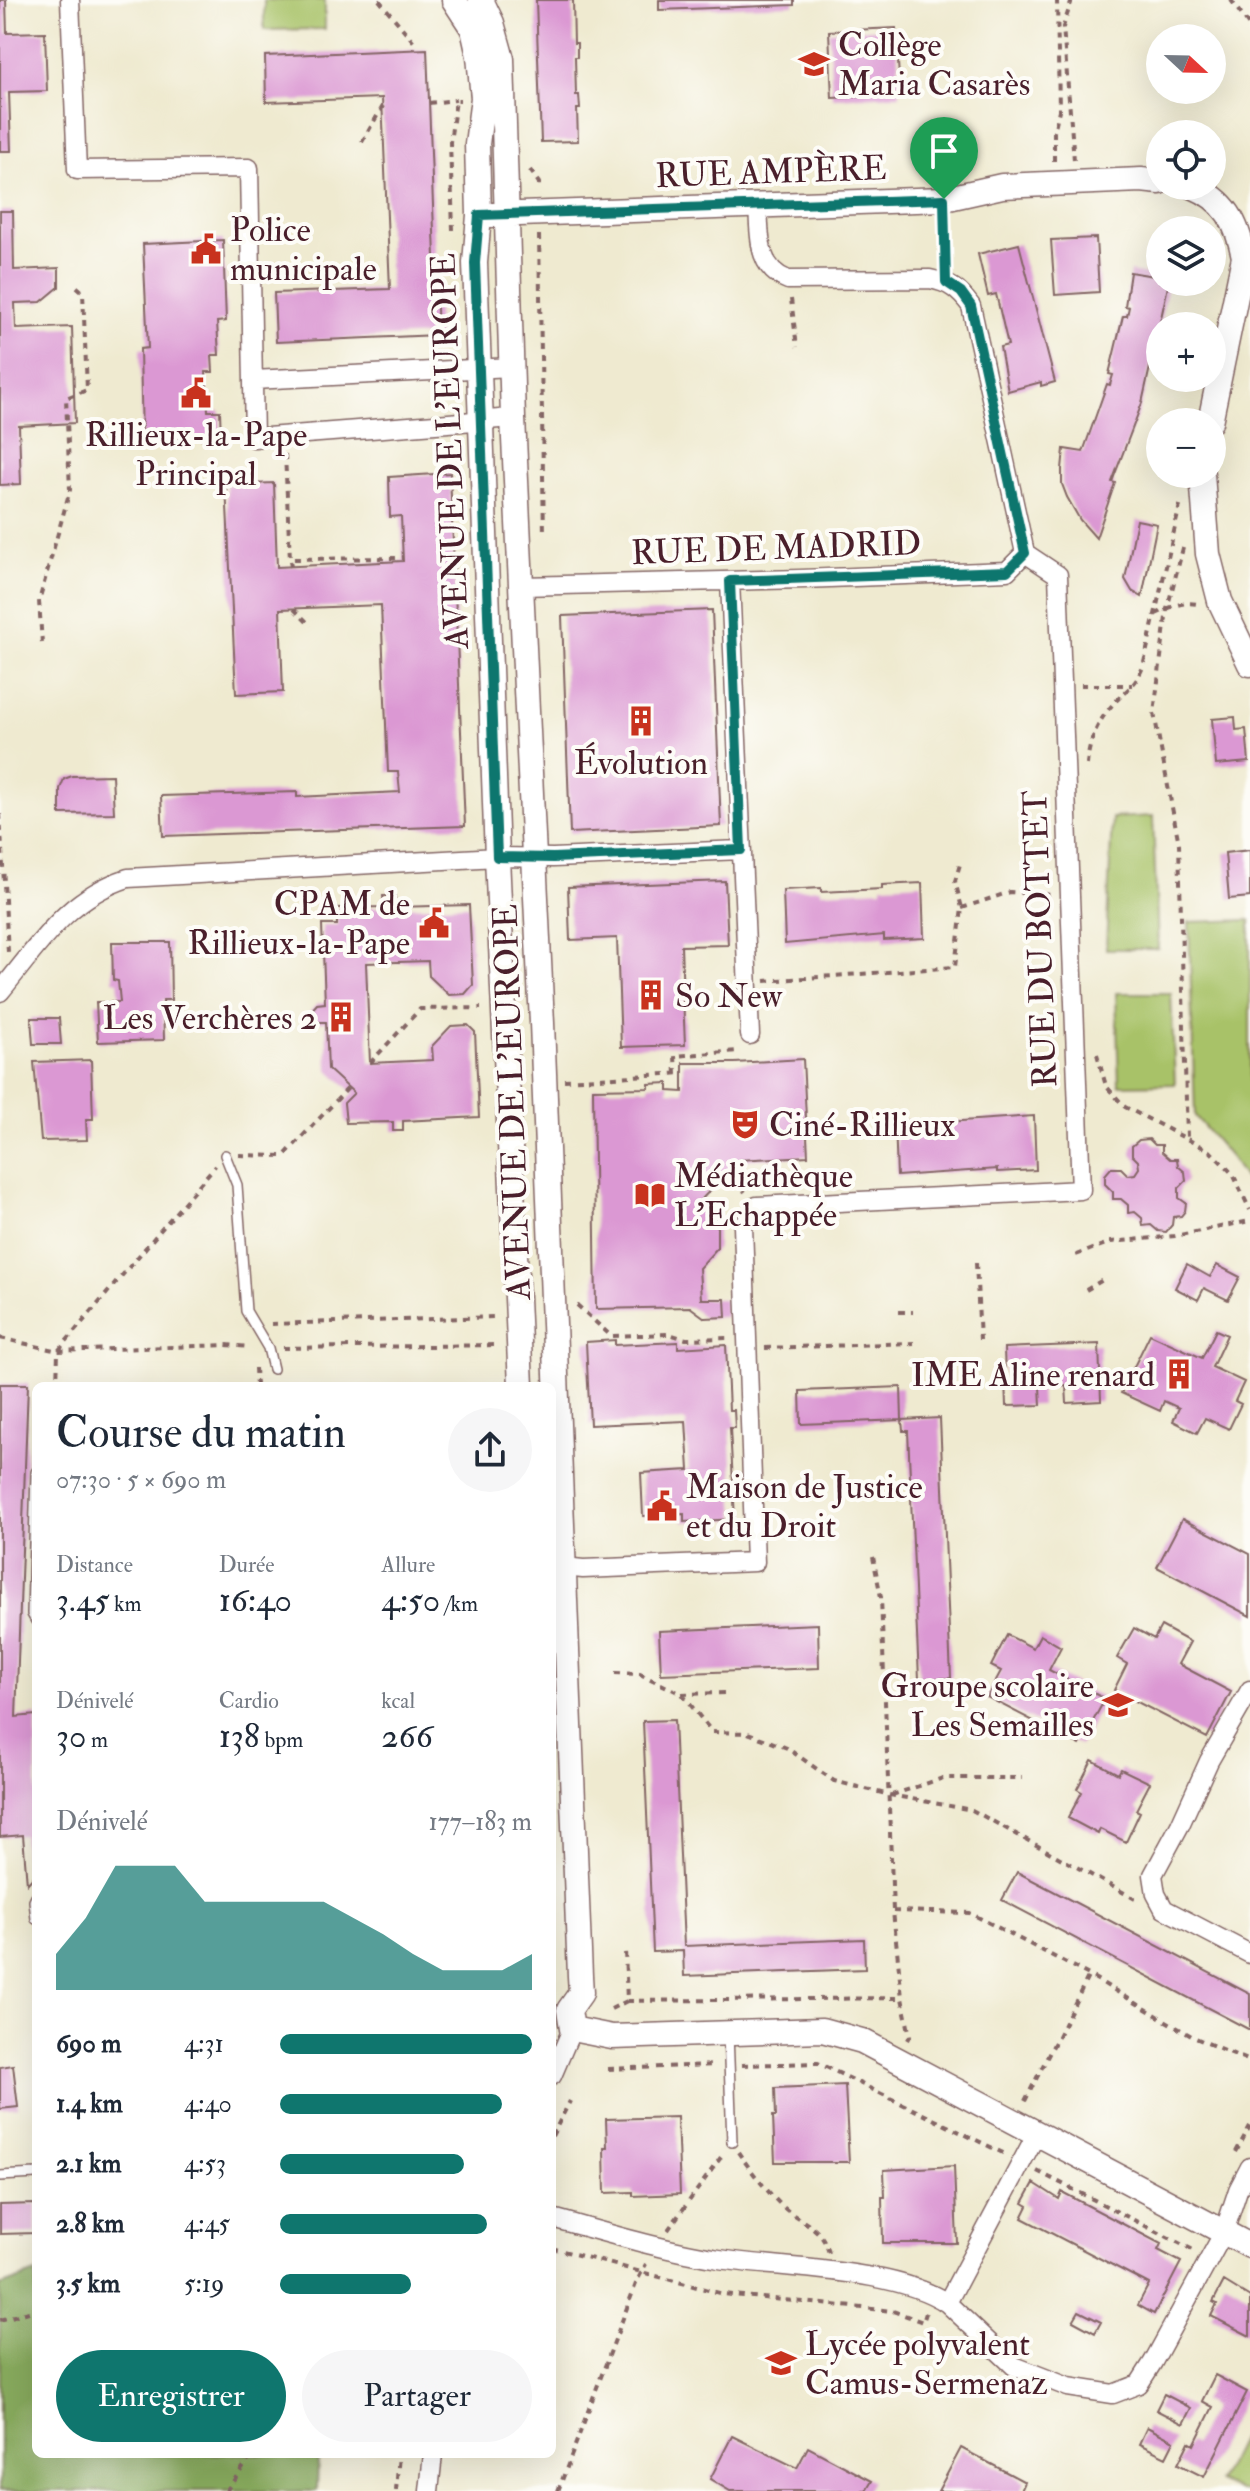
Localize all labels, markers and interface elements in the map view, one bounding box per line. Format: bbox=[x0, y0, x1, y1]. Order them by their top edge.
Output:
place label: Collège Maria Casarès bbox=[838, 24, 1030, 106]
north arrow bbox=[1146, 24, 1226, 104]
map controls bbox=[1146, 24, 1226, 488]
school or university icon: Collège Maria Casarès bbox=[797, 47, 831, 81]
pin bbox=[910, 117, 978, 199]
button: locate bbox=[1146, 120, 1226, 200]
icon: arrive bbox=[922, 129, 966, 173]
street label: RUE AMPÈRE bbox=[655, 146, 887, 198]
place label: Police municipale bbox=[230, 209, 377, 291]
button: layers bbox=[1146, 216, 1226, 296]
public building icon: Police municipale bbox=[189, 232, 223, 266]
street label: AVENUE DE L'EUROPE bbox=[422, 252, 479, 651]
button: + bbox=[1146, 312, 1226, 392]
public building icon: Rillieux-la-Pape Principal bbox=[179, 376, 213, 410]
button: − bbox=[1146, 408, 1226, 488]
place label: Rillieux-la-Pape Principal bbox=[85, 414, 307, 496]
street label: RUE DE MADRID bbox=[630, 522, 922, 575]
building icon: Évolution bbox=[624, 704, 658, 738]
place label: Évolution bbox=[574, 741, 708, 785]
street label: RUE DU BOTTET bbox=[1014, 790, 1067, 1088]
place label: CPAM de Rillieux-la-Pape bbox=[187, 883, 410, 965]
street label: AVENUE DE L'EUROPE bbox=[484, 903, 541, 1302]
public building icon: CPAM de Rillieux-la-Pape bbox=[417, 906, 451, 940]
place label: So New bbox=[675, 975, 783, 1018]
building icon: So New bbox=[634, 978, 668, 1012]
place label: Les Verchères 2 bbox=[103, 997, 317, 1040]
building icon: Les Verchères 2 bbox=[324, 1000, 358, 1034]
place label: Ciné-Rillieux bbox=[769, 1104, 955, 1147]
theatre icon: Ciné-Rillieux bbox=[728, 1107, 762, 1141]
place label: Médiathèque L'Echappée bbox=[674, 1155, 853, 1237]
library icon: Médiathèque L'Echappée bbox=[633, 1178, 667, 1212]
place label: IME Aline renard bbox=[911, 1354, 1155, 1397]
building icon: IME Aline renard bbox=[1162, 1357, 1196, 1391]
text: Course du matin bbox=[56, 1406, 346, 1461]
button: share bbox=[448, 1408, 532, 1492]
text: 07:30 · 5 × 690 m bbox=[56, 1464, 226, 1496]
place label: Maison de Justice et du Droit bbox=[686, 1466, 923, 1548]
public building icon: Maison de Justice et du Droit bbox=[645, 1489, 679, 1523]
text: Distance bbox=[56, 1551, 133, 1579]
text: Durée bbox=[219, 1551, 274, 1579]
text: Allure bbox=[381, 1551, 435, 1579]
text: 3.45 bbox=[56, 1579, 109, 1622]
text: 16:40 bbox=[219, 1579, 292, 1622]
text: 4:50 bbox=[381, 1579, 440, 1622]
text: km bbox=[109, 1590, 142, 1618]
text: /km bbox=[440, 1590, 478, 1618]
place label: Groupe scolaire Les Semailles bbox=[880, 1665, 1094, 1747]
text: Dénivelé bbox=[56, 1687, 133, 1715]
text: Cardio bbox=[219, 1687, 279, 1715]
text: kcal bbox=[381, 1687, 415, 1715]
school or university icon: Groupe scolaire Les Semailles bbox=[1101, 1688, 1135, 1722]
text: 30 bbox=[56, 1715, 86, 1758]
text: 138 bbox=[219, 1715, 260, 1758]
text: 266 bbox=[381, 1715, 433, 1758]
text: m bbox=[86, 1726, 108, 1754]
text: bpm bbox=[260, 1726, 303, 1754]
text: Dénivelé bbox=[56, 1806, 148, 1838]
text: 177–183 m bbox=[429, 1806, 532, 1838]
text: 690 m bbox=[56, 2028, 121, 2060]
text: 4:31 bbox=[184, 2028, 224, 2060]
text: 1.4 km bbox=[56, 2088, 123, 2120]
text: 4:40 bbox=[184, 2088, 232, 2120]
text: 2.1 km bbox=[56, 2148, 122, 2180]
text: 4:53 bbox=[184, 2148, 226, 2180]
text: 2.8 km bbox=[56, 2208, 124, 2240]
text: 4:45 bbox=[184, 2208, 230, 2240]
text: 3.5 km bbox=[56, 2268, 120, 2300]
text: 5:19 bbox=[184, 2268, 224, 2300]
place label: Lycée polyvalent Camus-Sermenaz bbox=[805, 2323, 1048, 2405]
school or university icon: Lycée polyvalent Camus-Sermenaz bbox=[764, 2346, 798, 2380]
button: Enregistrer bbox=[56, 2350, 286, 2442]
button: Partager bbox=[302, 2350, 532, 2442]

